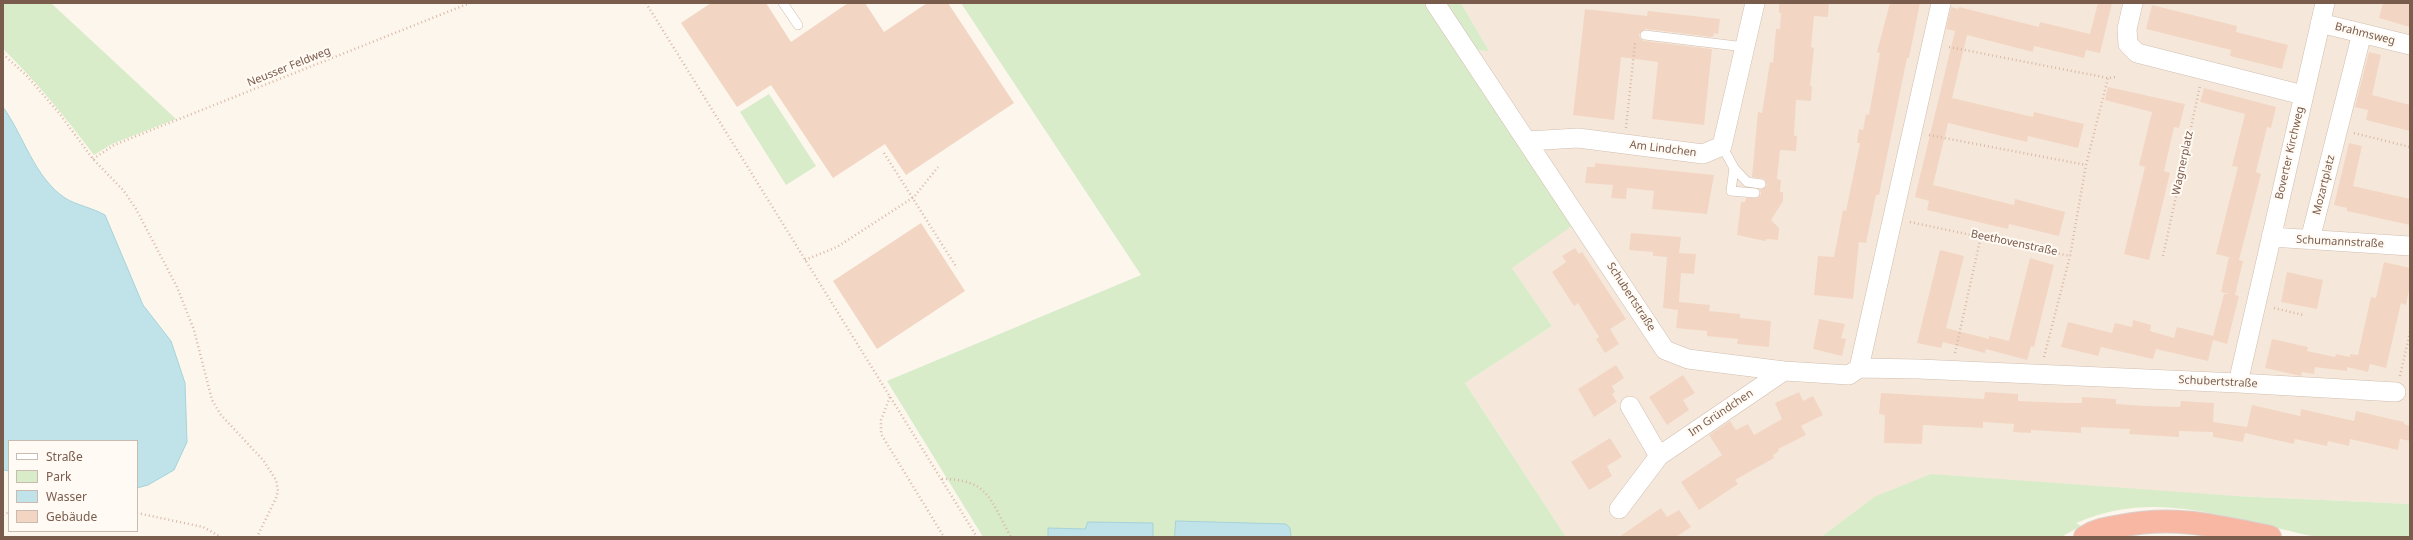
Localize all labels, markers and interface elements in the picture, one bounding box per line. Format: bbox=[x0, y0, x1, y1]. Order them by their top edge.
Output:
street label: Brahmsweg bbox=[2334, 20, 2396, 48]
street label: Neusser Feldweg bbox=[245, 44, 333, 90]
street label: Boverter Kirchweg bbox=[2273, 105, 2307, 201]
street label: Wagnerplatz bbox=[2170, 130, 2196, 196]
street label: Am Lindchen bbox=[1629, 138, 1697, 160]
street label: Mozartplatz bbox=[2310, 154, 2338, 216]
street label: Beethovenstraße bbox=[1969, 227, 2059, 259]
street label: Schumannstraße bbox=[2296, 233, 2384, 251]
street label: Schubertstraße bbox=[1604, 260, 1658, 334]
street label: Schubertstraße bbox=[2178, 373, 2258, 391]
street label: Im Gründchen bbox=[1686, 387, 1756, 439]
legend bbox=[8, 440, 138, 532]
text: Straße bbox=[46, 448, 83, 465]
text: Park bbox=[46, 468, 71, 485]
text: Wasser bbox=[46, 488, 87, 505]
text: Gebäude bbox=[46, 508, 97, 525]

